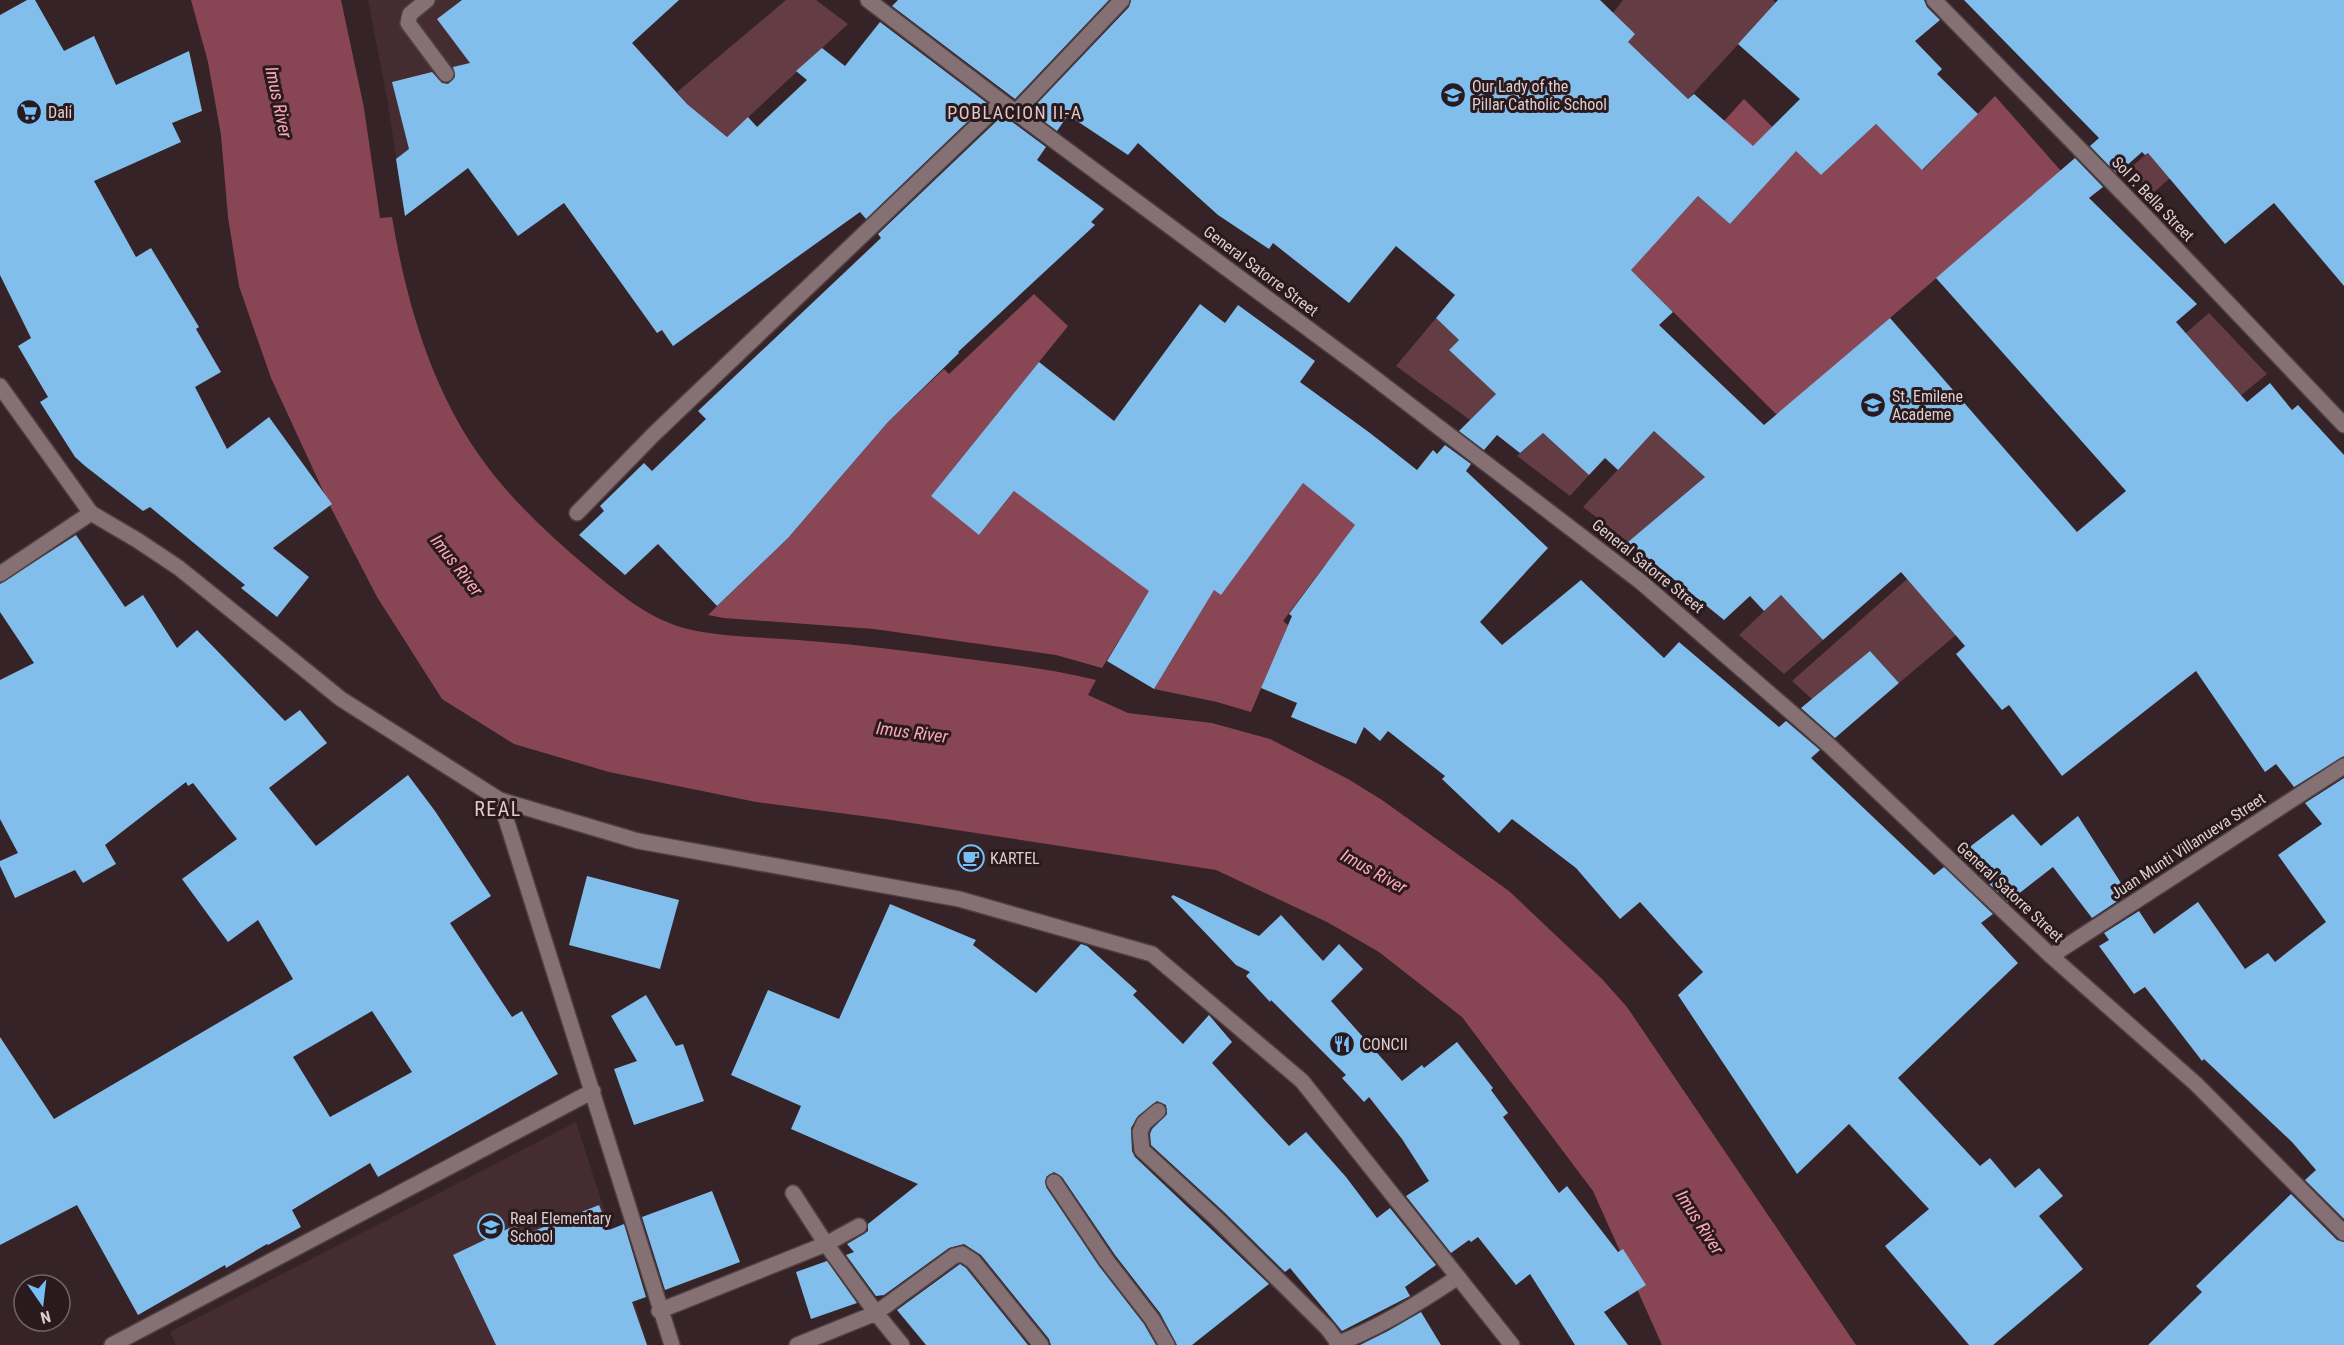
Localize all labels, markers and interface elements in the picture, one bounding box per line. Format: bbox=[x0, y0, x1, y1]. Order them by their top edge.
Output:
water label: Imus River bbox=[261, 65, 297, 140]
place label: Our Lady of the Pillar Catholic School bbox=[1472, 77, 1607, 114]
school or university icon: Our Lady of the Pillar Catholic School bbox=[1438, 80, 1468, 110]
supermarket icon: Dali bbox=[14, 97, 44, 127]
district label: POBLACION II-A bbox=[947, 102, 1083, 123]
place label: Dali bbox=[48, 103, 72, 122]
street label: Sol P. Bella Street bbox=[2108, 153, 2198, 245]
street label: General Satorre Street bbox=[1200, 222, 1322, 320]
place label: St. Emilene Academe bbox=[1892, 387, 1963, 424]
school or university icon: St. Emilene Academe bbox=[1858, 390, 1888, 420]
street label: General Satorre Street bbox=[1588, 515, 1708, 617]
water label: Imus River bbox=[427, 530, 488, 600]
water label: Imus River bbox=[875, 717, 950, 747]
street label: Juan Munti Villanueva Street bbox=[2107, 789, 2269, 903]
district label: REAL bbox=[474, 797, 522, 821]
street label: General Satorre Street bbox=[1953, 838, 2067, 946]
cafe icon: KARTEL bbox=[956, 843, 986, 873]
water label: Imus River bbox=[1337, 844, 1411, 898]
place label: KARTEL bbox=[990, 849, 1040, 868]
restaurant icon: CONCII bbox=[1327, 1029, 1357, 1059]
place label: CONCII bbox=[1362, 1035, 1408, 1054]
water label: Imus River bbox=[1672, 1186, 1729, 1259]
place label: Real Elementary School bbox=[510, 1209, 612, 1246]
school or university icon: Real Elementary School bbox=[476, 1212, 506, 1242]
north arrow bbox=[12, 1273, 72, 1333]
text: N bbox=[38, 1307, 53, 1327]

